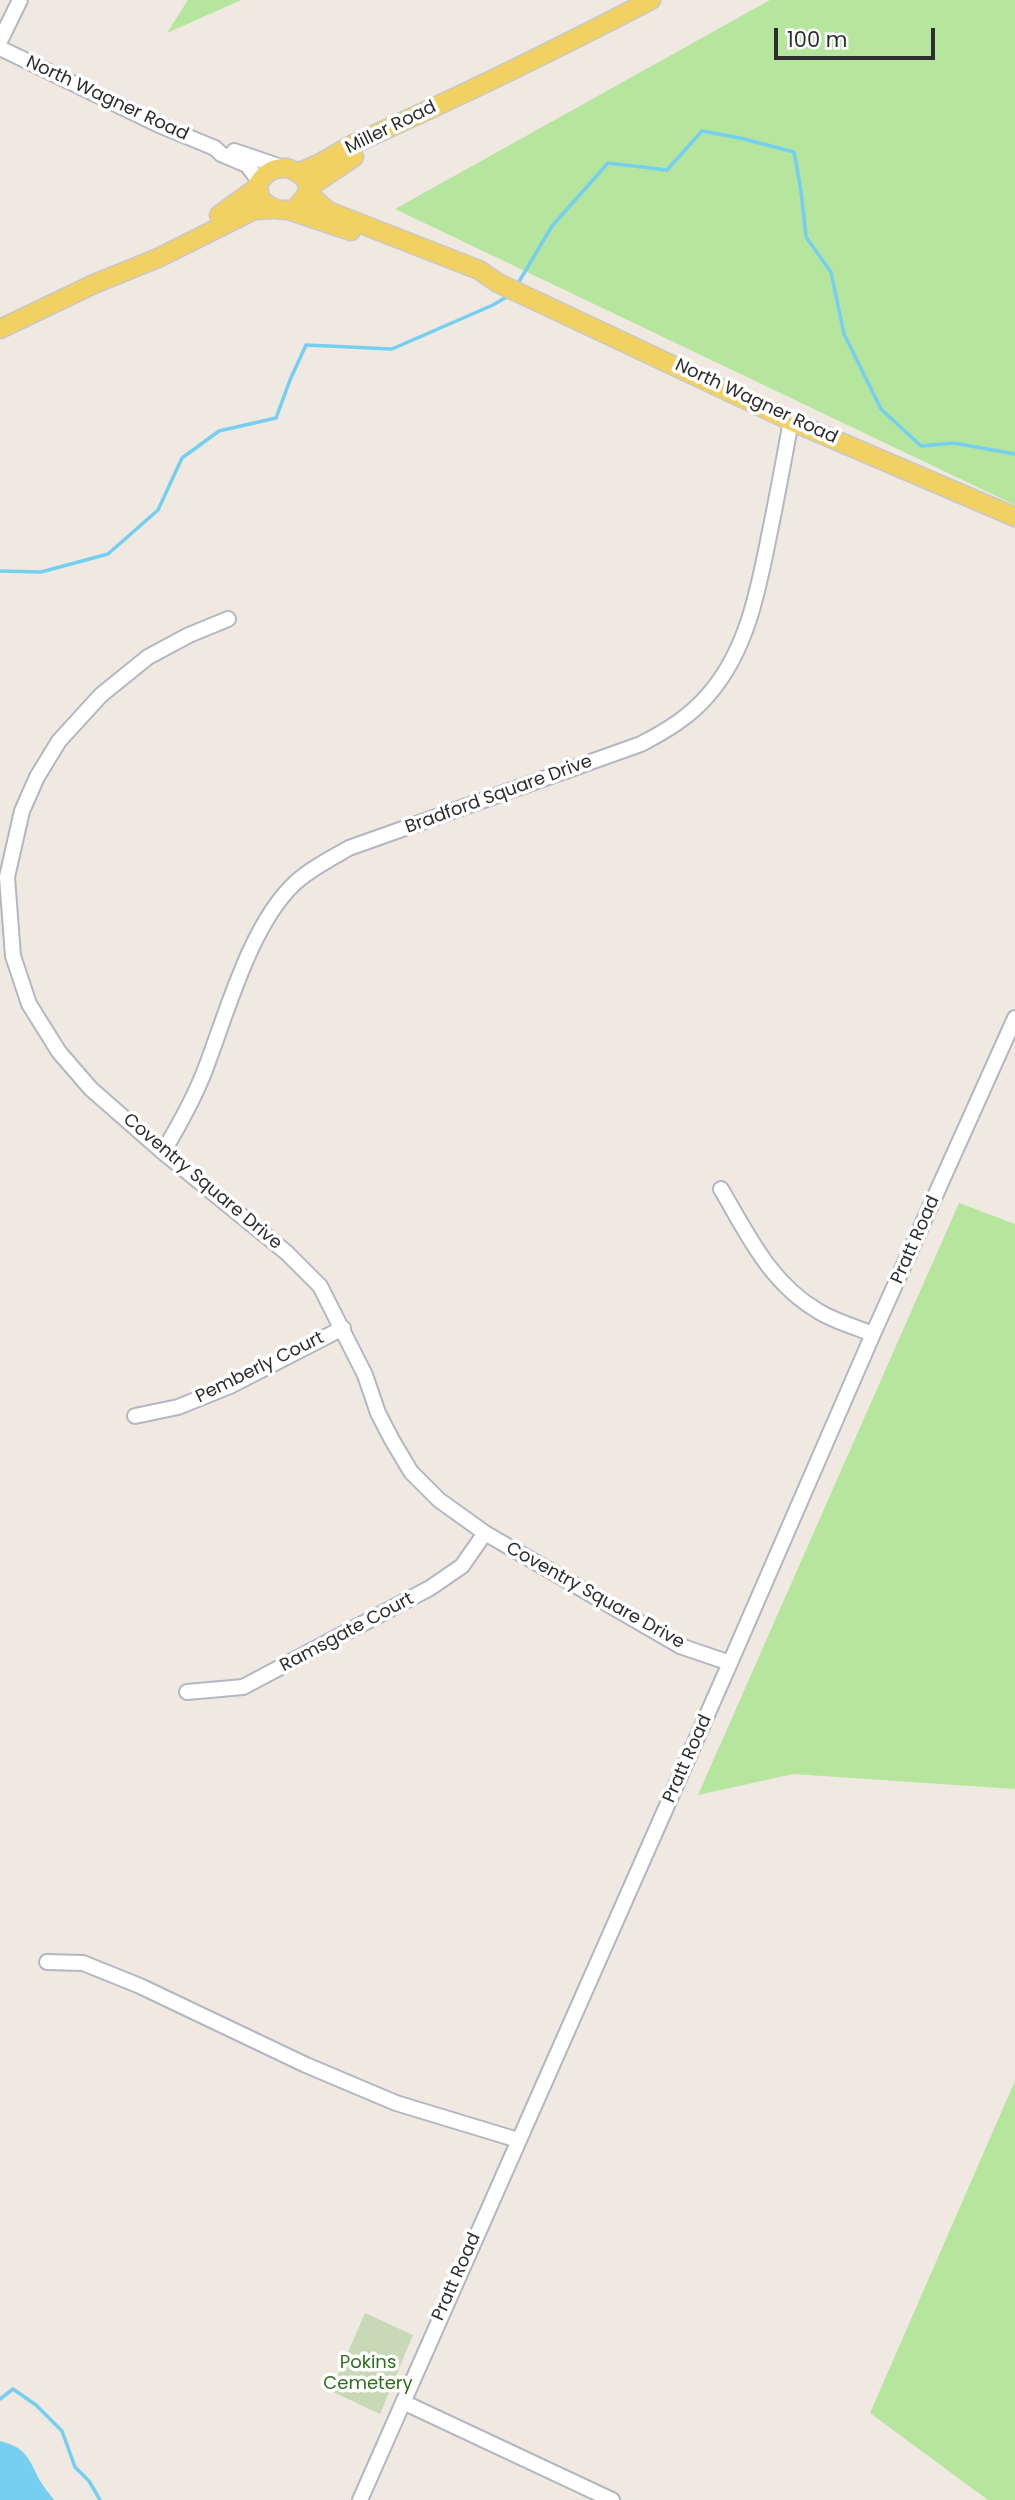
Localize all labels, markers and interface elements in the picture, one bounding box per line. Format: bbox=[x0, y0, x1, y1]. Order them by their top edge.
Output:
scale bar bbox=[777, 14, 938, 58]
text: 100 m bbox=[787, 25, 847, 54]
street label: North Wagner Road bbox=[22, 52, 192, 146]
street label: Miller Road bbox=[342, 97, 440, 159]
street label: North Wagner Road bbox=[671, 355, 841, 449]
street label: Bradford Square Drive bbox=[403, 751, 595, 839]
street label: Coventry Square Drive bbox=[118, 1109, 286, 1255]
street label: Pratt Road bbox=[887, 1193, 945, 1287]
street label: Pemberly Court bbox=[192, 1328, 328, 1408]
street label: Coventry Square Drive bbox=[502, 1538, 688, 1654]
street label: Ramsgate Court bbox=[277, 1589, 417, 1677]
street label: Pratt Road bbox=[659, 1712, 717, 1806]
street label: Pratt Road bbox=[428, 2230, 486, 2324]
park label: Pokins Cemetery bbox=[323, 2352, 413, 2394]

